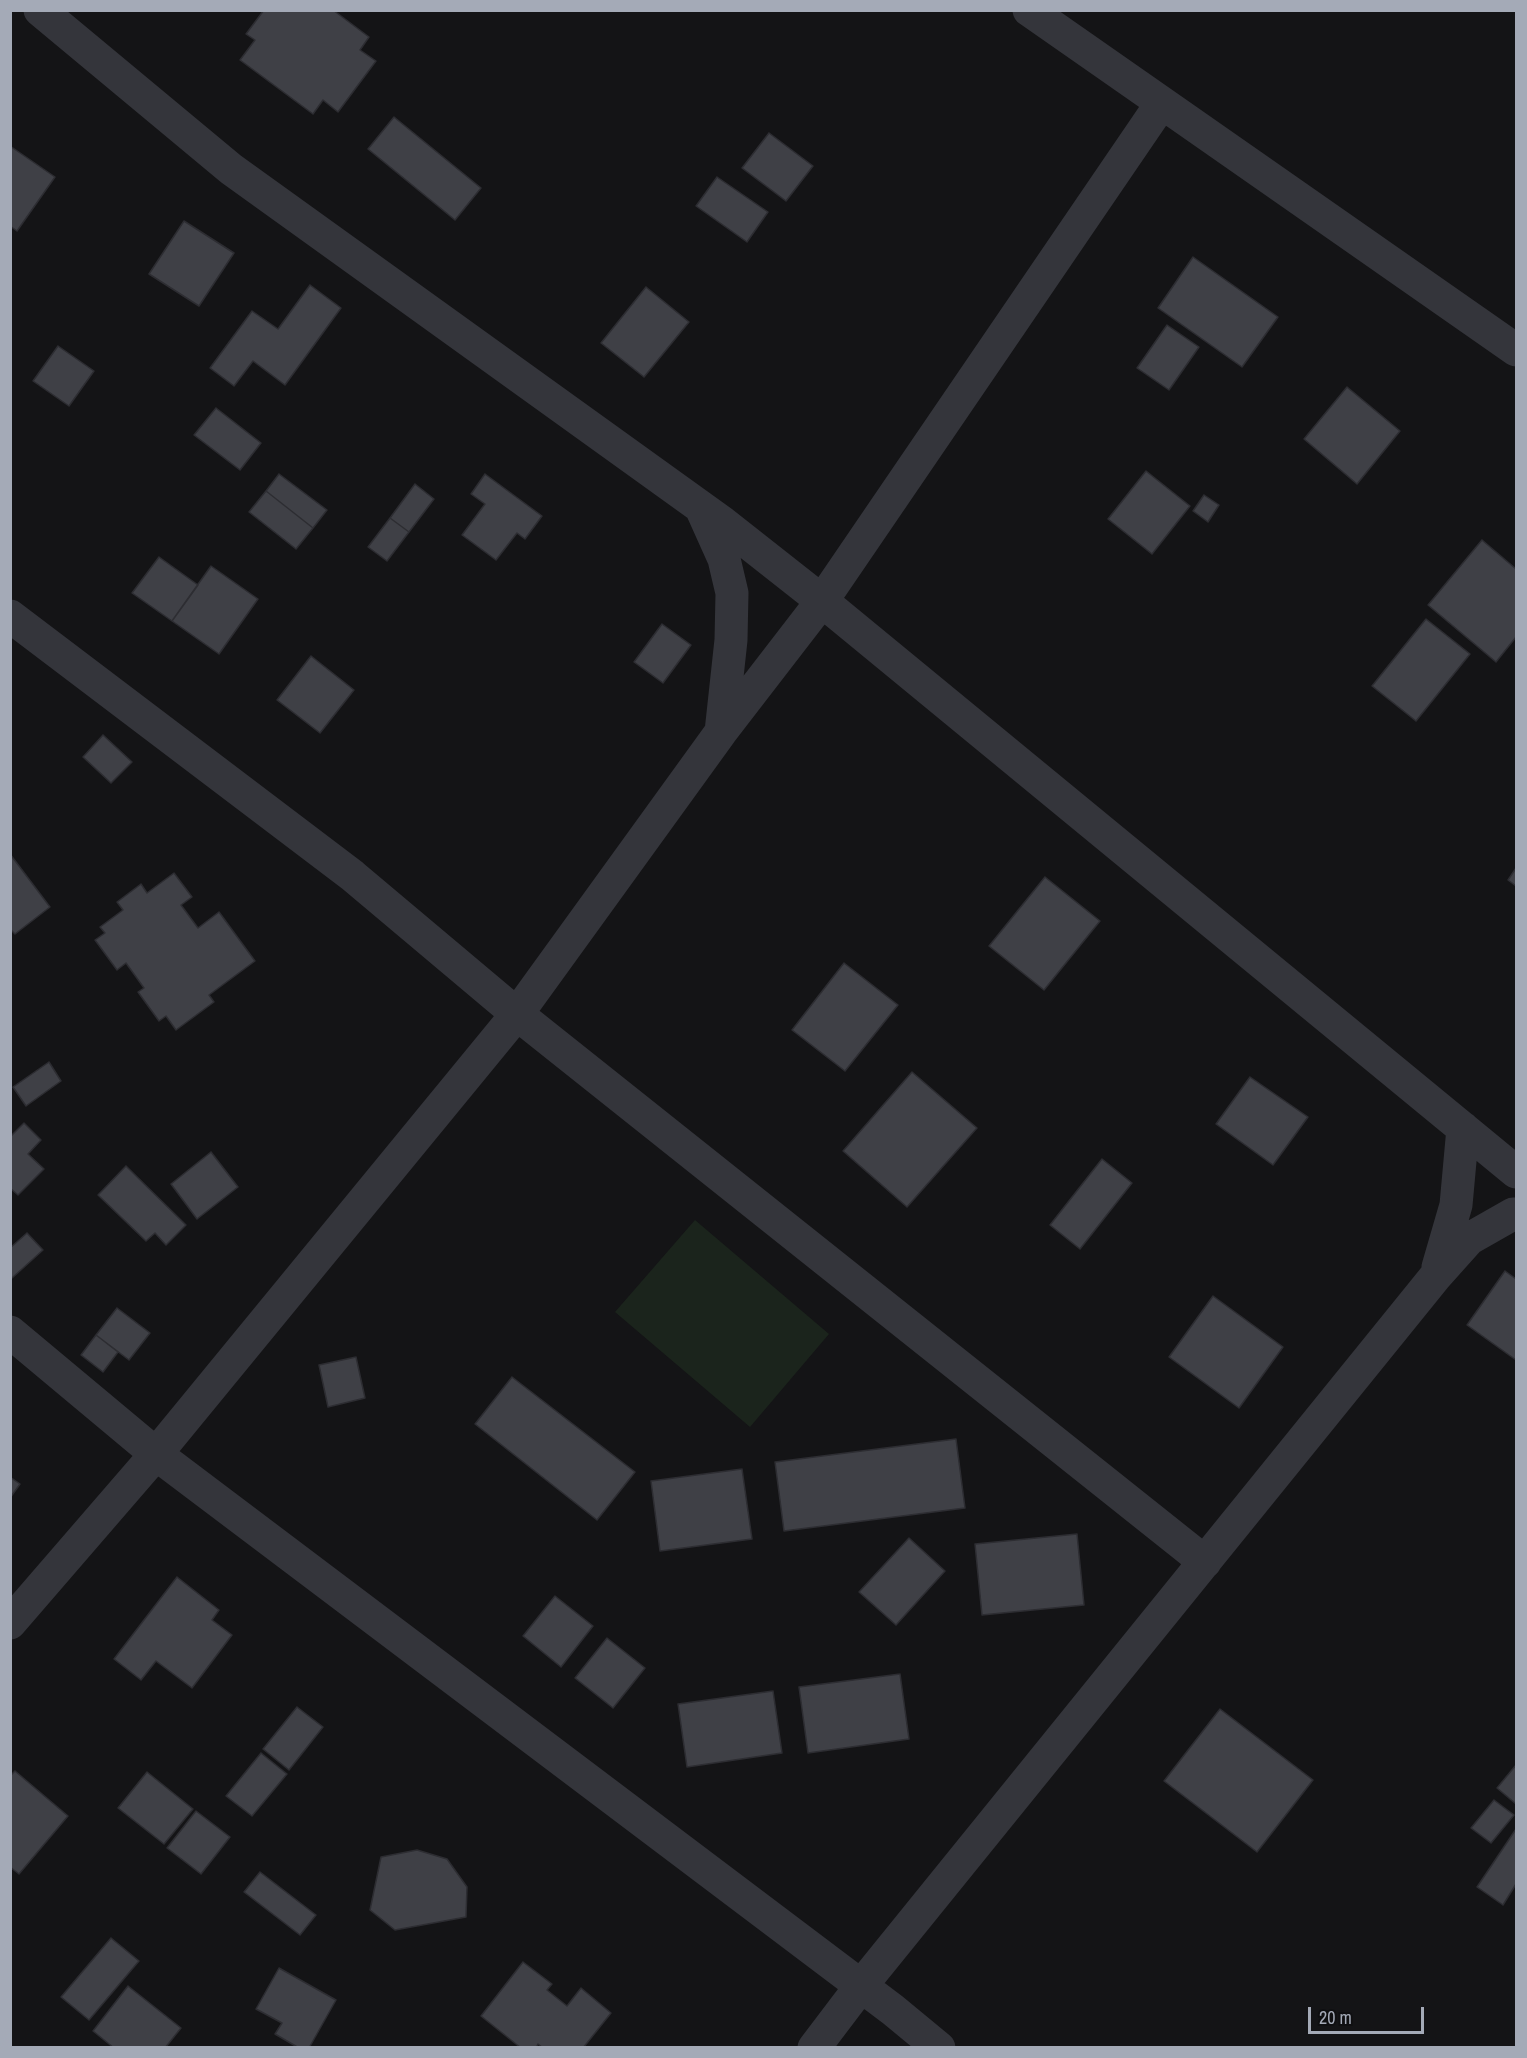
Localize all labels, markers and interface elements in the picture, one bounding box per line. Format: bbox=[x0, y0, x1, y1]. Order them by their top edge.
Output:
scale bar bbox=[1311, 1995, 1426, 2033]
text: 20 m bbox=[1319, 2005, 1352, 2030]

